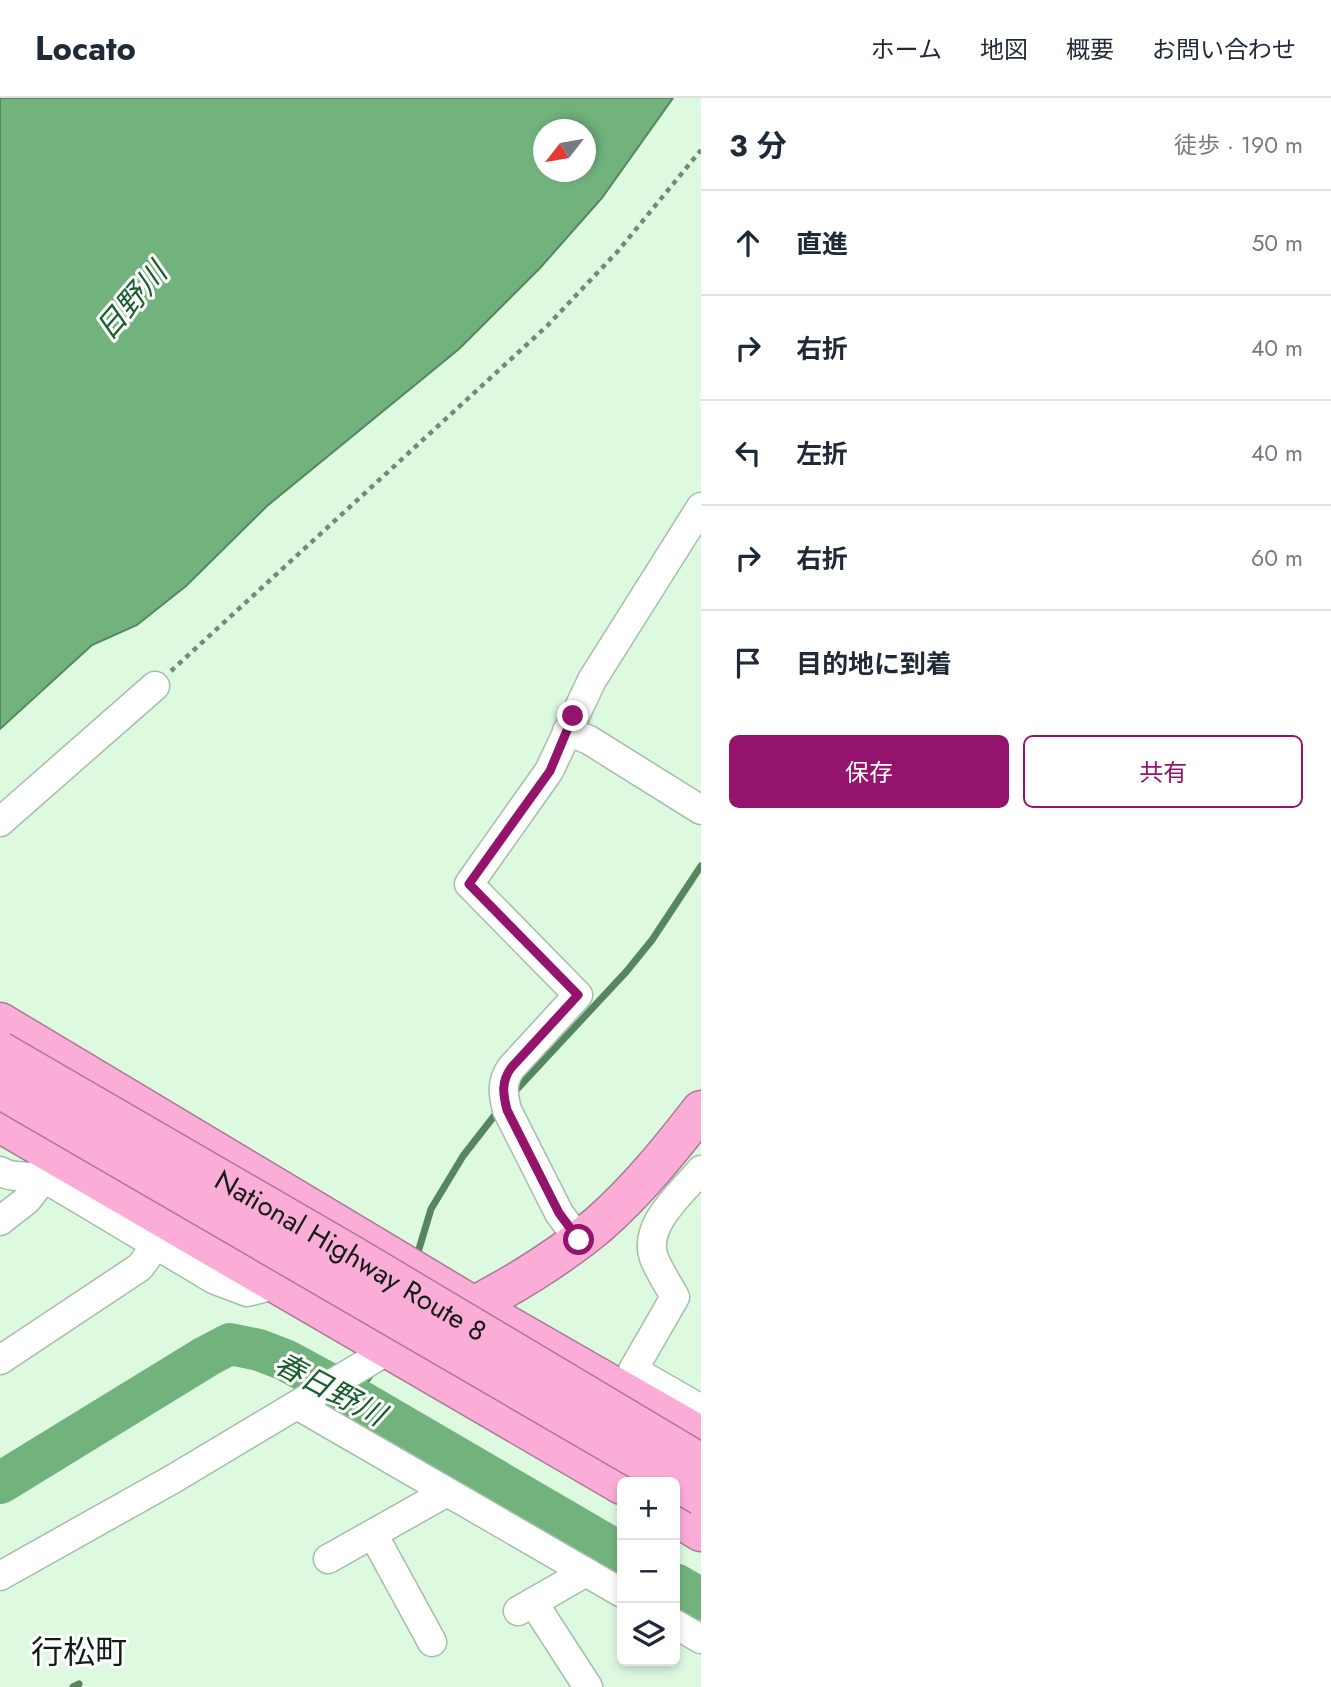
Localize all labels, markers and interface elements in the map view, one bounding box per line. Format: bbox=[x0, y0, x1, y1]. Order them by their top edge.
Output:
text: Locato bbox=[35, 25, 136, 72]
text: ホーム bbox=[871, 32, 942, 67]
text: 地図 bbox=[980, 32, 1028, 67]
text: 概要 bbox=[1066, 32, 1114, 67]
text: お問い合わせ bbox=[1152, 32, 1296, 67]
north arrow bbox=[533, 119, 596, 182]
text: 3 分 bbox=[729, 124, 787, 167]
text: 徒歩 · 190 m bbox=[1174, 128, 1303, 162]
icon: ahead bbox=[729, 224, 767, 262]
text: 直進 bbox=[796, 225, 848, 263]
text: 50 m bbox=[1251, 226, 1303, 260]
water label: 日野川 bbox=[85, 251, 179, 349]
icon: right bbox=[729, 329, 767, 367]
text: 右折 bbox=[796, 330, 848, 368]
text: 40 m bbox=[1251, 331, 1303, 365]
icon: left bbox=[729, 434, 767, 472]
text: 左折 bbox=[796, 435, 848, 473]
text: 40 m bbox=[1251, 436, 1303, 470]
icon: right bbox=[729, 539, 767, 577]
text: 右折 bbox=[796, 540, 848, 578]
text: 60 m bbox=[1251, 541, 1303, 575]
icon: arrive bbox=[729, 644, 767, 682]
text: 目的地に到着 bbox=[796, 645, 952, 683]
route end bbox=[557, 700, 588, 731]
button: 保存 bbox=[729, 735, 1009, 808]
button: 共有 bbox=[1023, 735, 1303, 808]
street label: National Highway Route 8 bbox=[207, 1159, 494, 1351]
route start bbox=[563, 1224, 594, 1255]
water label: 春日野川 bbox=[267, 1342, 396, 1438]
map controls bbox=[617, 1477, 680, 1666]
button: + bbox=[617, 1477, 680, 1540]
button: − bbox=[617, 1540, 680, 1603]
button: layers bbox=[617, 1603, 680, 1666]
district label: 行松町 bbox=[31, 1629, 127, 1675]

